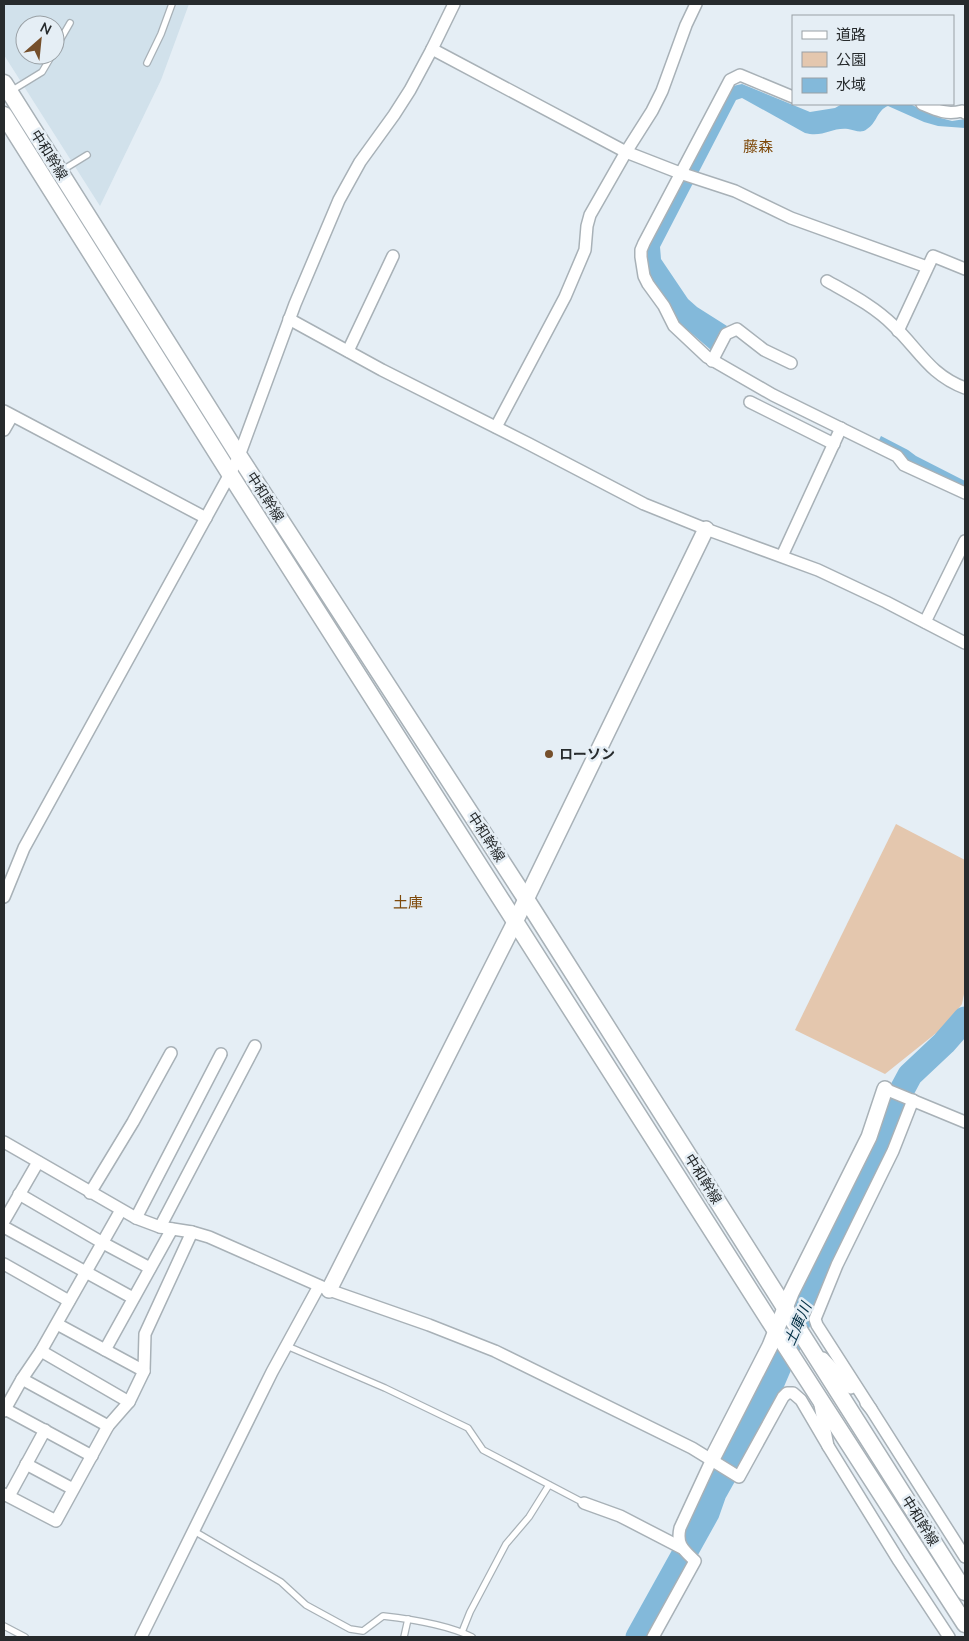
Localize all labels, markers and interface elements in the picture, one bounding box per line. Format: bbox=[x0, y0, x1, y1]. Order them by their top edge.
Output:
north arrow bbox=[15, 15, 65, 65]
legend bbox=[792, 15, 954, 105]
text: N bbox=[37, 18, 55, 40]
text: 道路 bbox=[836, 25, 866, 45]
text: 公園 bbox=[836, 50, 866, 70]
text: 水域 bbox=[836, 75, 866, 95]
street label: 中和幹線 bbox=[26, 126, 72, 184]
district label: 藤森 bbox=[743, 137, 773, 157]
street label: 中和幹線 bbox=[242, 468, 288, 526]
place label: ローソン bbox=[559, 745, 615, 764]
marker: ローソン bbox=[543, 748, 555, 760]
street label: 中和幹線 bbox=[463, 808, 509, 866]
district label: 土庫 bbox=[393, 893, 423, 913]
street label: 中和幹線 bbox=[680, 1150, 726, 1208]
water label: 土庫川 bbox=[780, 1298, 817, 1349]
street label: 中和幹線 bbox=[897, 1492, 943, 1550]

